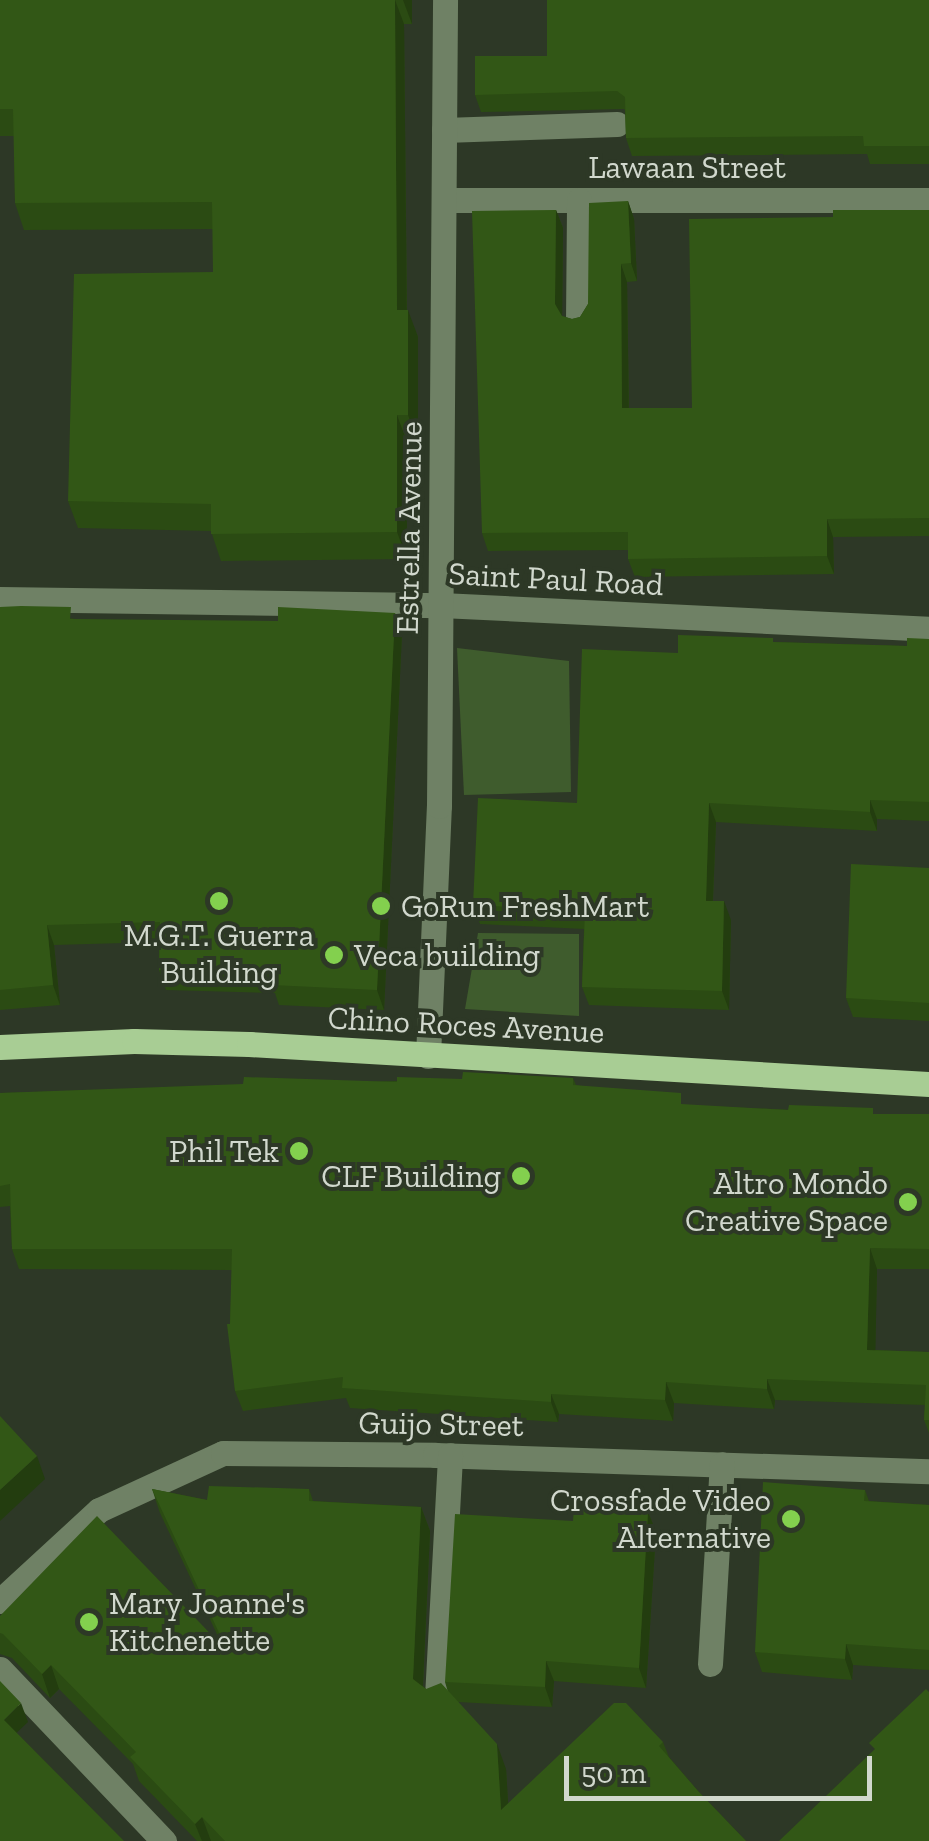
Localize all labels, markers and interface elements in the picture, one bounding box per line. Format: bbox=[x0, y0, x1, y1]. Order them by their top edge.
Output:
street label: Lawaan Street bbox=[588, 148, 786, 186]
street label: Estrella Avenue bbox=[388, 421, 430, 635]
street label: Saint Paul Road bbox=[448, 554, 664, 604]
place label: GoRun FreshMart bbox=[401, 887, 649, 925]
marker: M.G.T. Guerra Building bbox=[208, 890, 230, 912]
marker: GoRun FreshMart bbox=[370, 895, 392, 917]
place label: M.G.T. Guerra Building bbox=[124, 917, 314, 992]
place label: Veca building bbox=[354, 936, 540, 974]
marker: Veca building bbox=[323, 944, 345, 966]
street label: Chino Roces Avenue bbox=[326, 999, 606, 1051]
place label: Phil Tek bbox=[169, 1132, 279, 1170]
marker: Phil Tek bbox=[288, 1140, 310, 1162]
place label: CLF Building bbox=[321, 1157, 501, 1195]
marker: CLF Building bbox=[510, 1165, 532, 1187]
place label: Altro Mondo Creative Space bbox=[685, 1165, 888, 1240]
marker: Altro Mondo Creative Space bbox=[897, 1191, 919, 1213]
street label: Guijo Street bbox=[358, 1403, 524, 1445]
place label: Crossfade Video Alternative bbox=[549, 1482, 771, 1557]
marker: Crossfade Video Alternative bbox=[780, 1508, 802, 1530]
place label: Mary Joanne's Kitchenette bbox=[109, 1585, 307, 1660]
marker: Mary Joanne's Kitchenette bbox=[78, 1611, 100, 1633]
scale bar bbox=[569, 1736, 876, 1798]
text: 50 m bbox=[581, 1755, 646, 1791]

